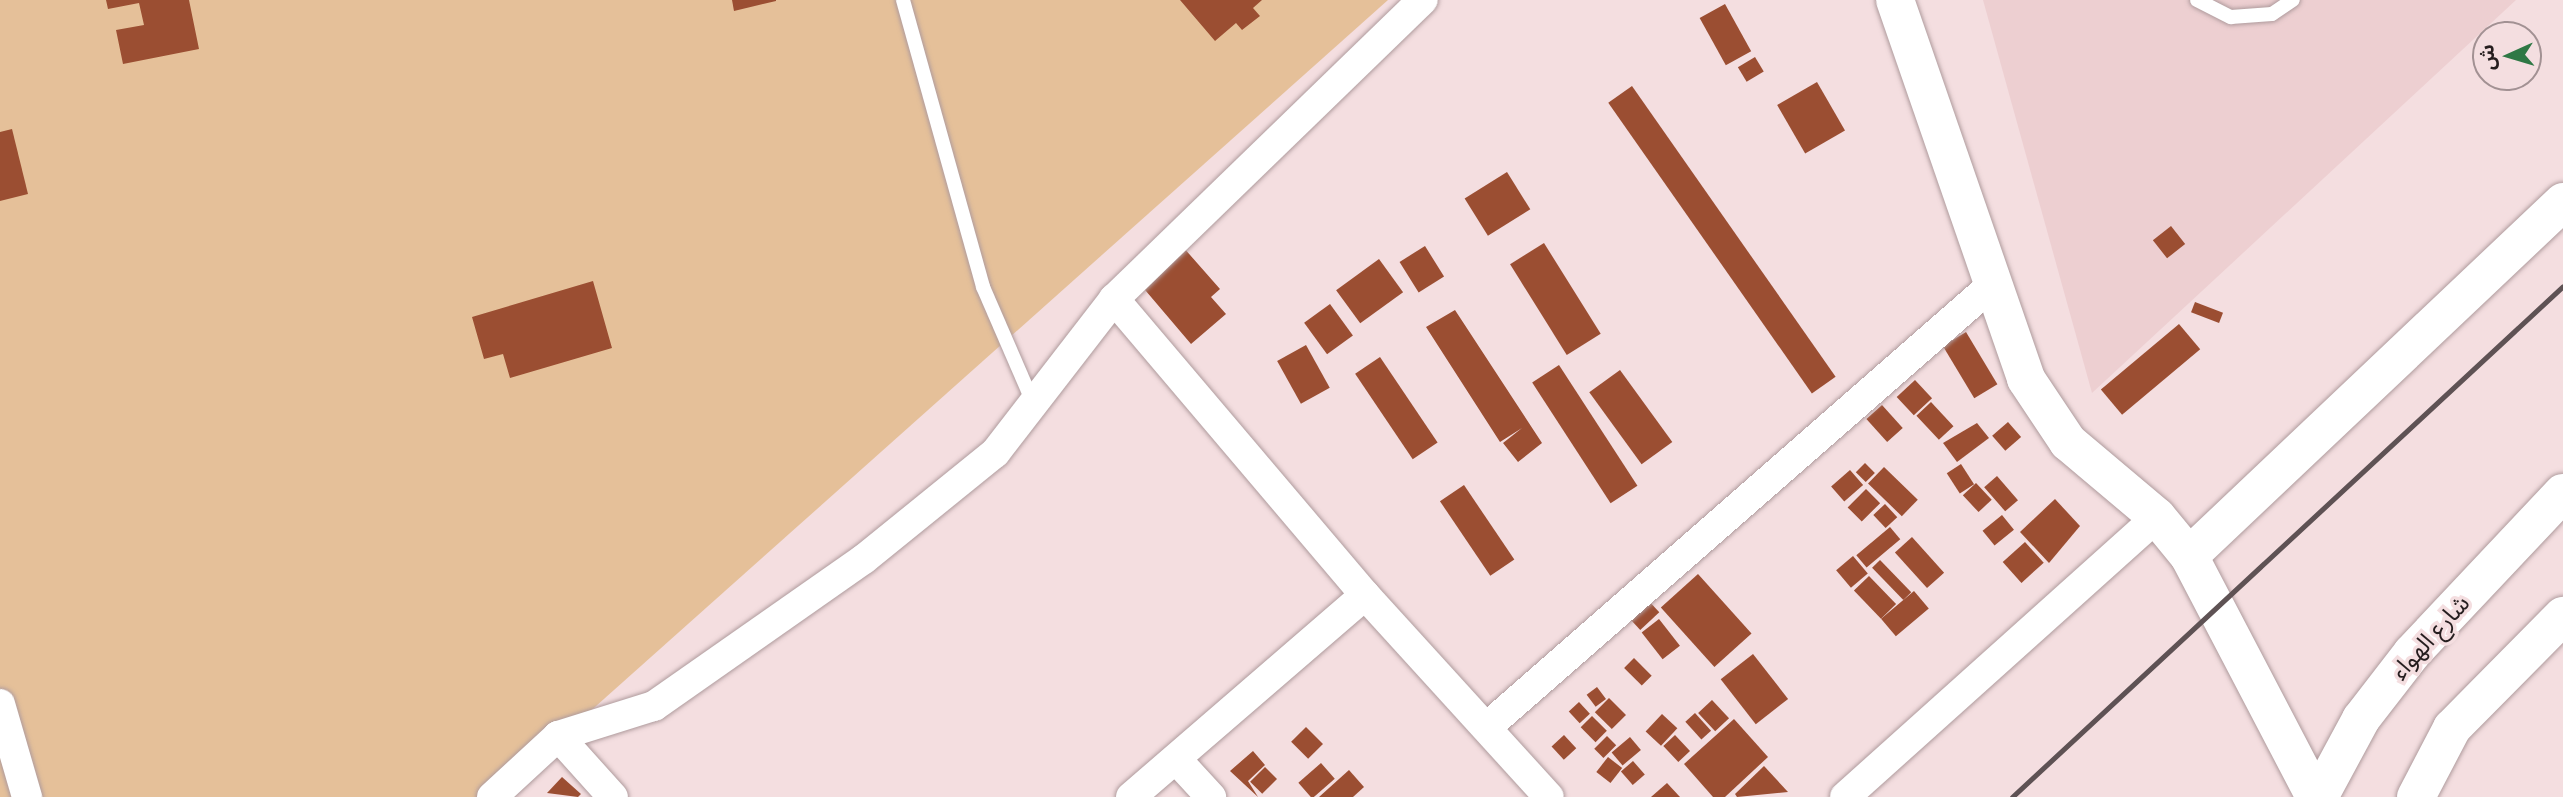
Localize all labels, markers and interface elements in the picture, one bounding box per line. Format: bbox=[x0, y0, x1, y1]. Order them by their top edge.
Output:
north arrow bbox=[2472, 21, 2542, 91]
text: ش bbox=[2475, 44, 2500, 71]
street label: شارع الهواء bbox=[2385, 589, 2475, 685]

